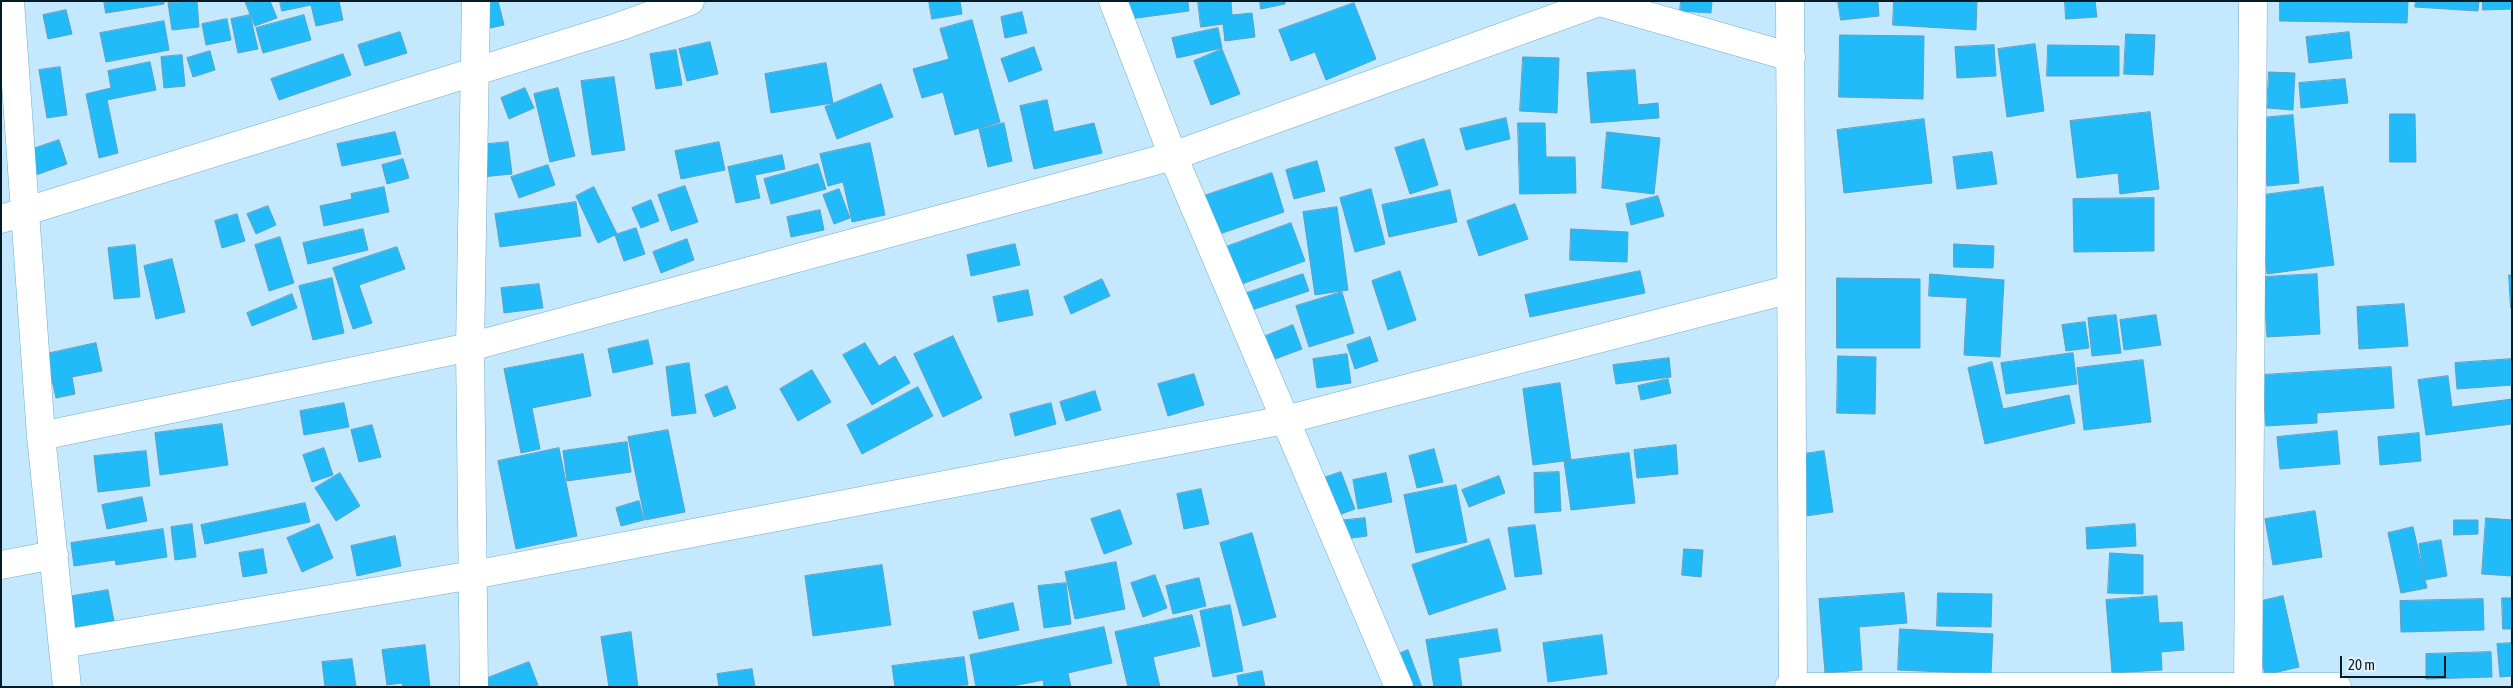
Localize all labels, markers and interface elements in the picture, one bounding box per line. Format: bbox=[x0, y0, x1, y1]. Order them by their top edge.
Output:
scale bar bbox=[2343, 646, 2449, 678]
text: 20 m bbox=[2348, 656, 2375, 673]

